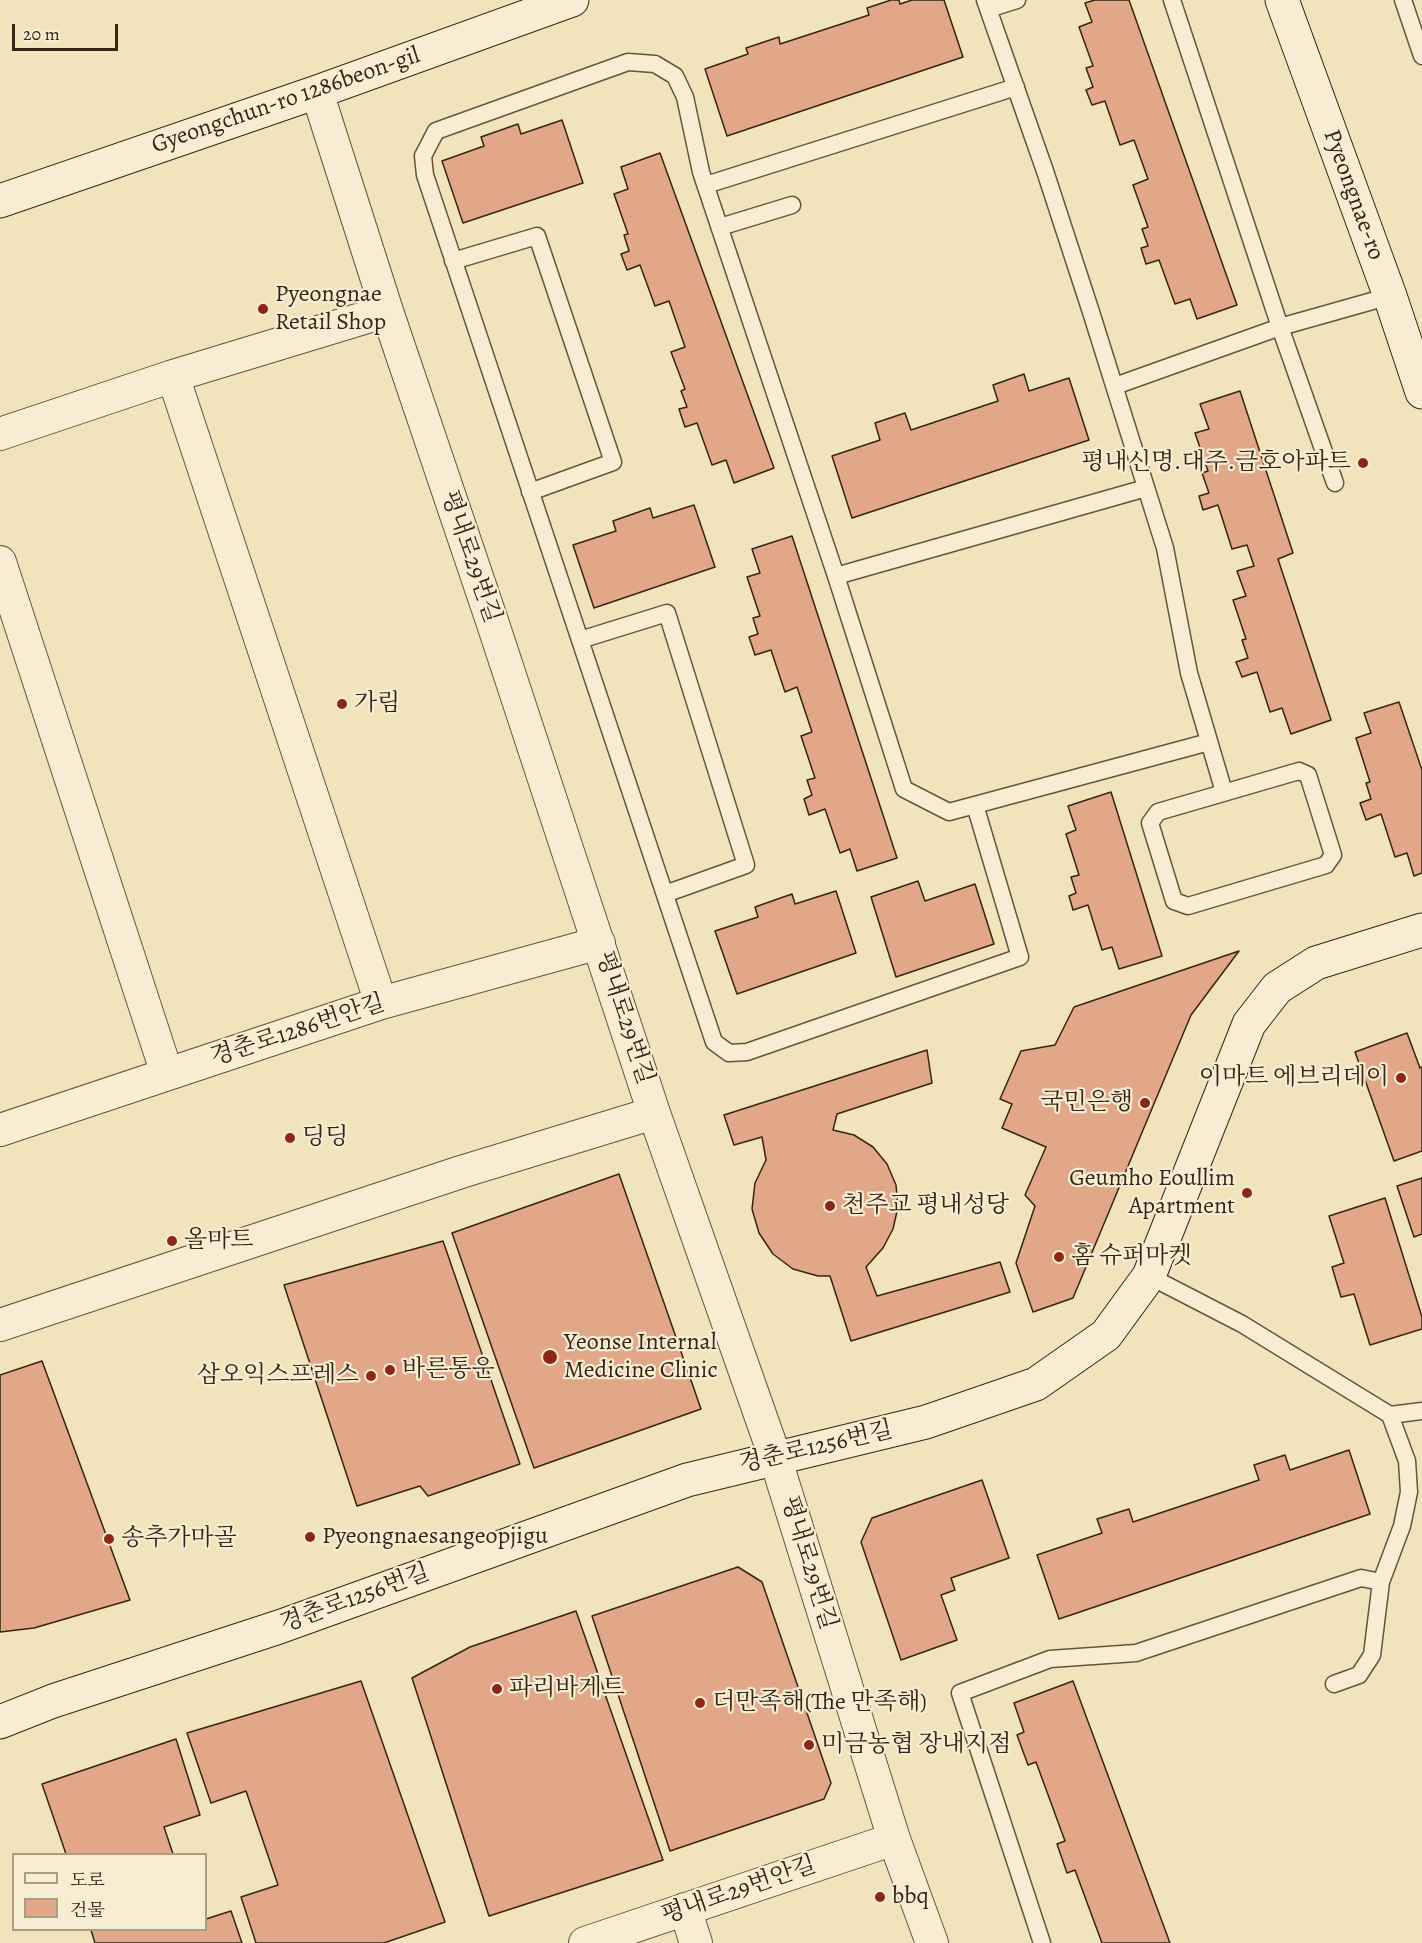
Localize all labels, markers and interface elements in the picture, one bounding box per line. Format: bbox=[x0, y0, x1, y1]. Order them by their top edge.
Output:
scale bar bbox=[15, 12, 122, 50]
text: 20 m bbox=[23, 22, 60, 46]
street label: Gyeongchun-ro 1286beon-gil bbox=[148, 42, 424, 160]
street label: Pyeongnae-ro bbox=[1316, 126, 1390, 264]
place label: Pyeongnae Retail Shop bbox=[275, 281, 386, 337]
marker: Pyeongnae Retail Shop bbox=[256, 302, 270, 316]
place label: 평내신명.대주.금호아파트 bbox=[1081, 449, 1351, 477]
marker: 평내신명.대주.금호아파트 bbox=[1356, 456, 1370, 470]
street label: 평내로29번길 bbox=[434, 487, 506, 627]
place label: 가림 bbox=[354, 690, 400, 718]
marker: 가림 bbox=[335, 697, 349, 711]
street label: 평내로29번길 bbox=[589, 948, 659, 1088]
street label: 경춘로1286번안길 bbox=[207, 989, 389, 1073]
place label: 이마트 에브리데이 bbox=[1199, 1064, 1389, 1092]
marker: 이마트 에브리데이 bbox=[1394, 1071, 1408, 1085]
place label: 국민은행 bbox=[1040, 1089, 1133, 1117]
marker: 국민은행 bbox=[1138, 1096, 1152, 1110]
place label: 딩딩 bbox=[302, 1124, 348, 1152]
marker: 딩딩 bbox=[283, 1131, 297, 1145]
place label: Geumho Eoullim Apartment bbox=[1069, 1165, 1235, 1221]
marker: Geumho Eoullim Apartment bbox=[1240, 1186, 1254, 1200]
place label: 천주교 평내성당 bbox=[842, 1192, 1009, 1220]
marker: 천주교 평내성당 bbox=[823, 1199, 837, 1213]
place label: 올마트 bbox=[184, 1227, 254, 1255]
marker: 올마트 bbox=[165, 1234, 179, 1248]
place label: 홈 슈퍼마켓 bbox=[1071, 1243, 1192, 1271]
marker: 홈 슈퍼마켓 bbox=[1052, 1250, 1066, 1264]
place label: Yeonse Internal Medicine Clinic bbox=[564, 1329, 718, 1385]
marker: Yeonse Internal Medicine Clinic bbox=[541, 1348, 559, 1366]
place label: 바른통운 bbox=[402, 1356, 495, 1384]
place label: 삼오익스프레스 bbox=[197, 1362, 359, 1390]
marker: 바른통운 bbox=[383, 1363, 397, 1377]
marker: 삼오익스프레스 bbox=[364, 1369, 378, 1383]
street label: 경춘로1256번길 bbox=[736, 1416, 896, 1480]
street label: 평내로29번길 bbox=[774, 1493, 842, 1633]
place label: Pyeongnaesangeopjigu bbox=[322, 1523, 548, 1551]
place label: 송추가마골 bbox=[121, 1525, 237, 1553]
marker: Pyeongnaesangeopjigu bbox=[303, 1530, 317, 1544]
marker: 송추가마골 bbox=[102, 1532, 116, 1546]
street label: 경춘로1256번길 bbox=[276, 1559, 434, 1639]
place label: 파리바게트 bbox=[509, 1675, 625, 1703]
marker: 파리바게트 bbox=[490, 1682, 504, 1696]
place label: 더만족해(The 만족해) bbox=[712, 1689, 927, 1717]
marker: 더만족해(The 만족해) bbox=[693, 1696, 707, 1710]
place label: 미금농협 장내지점 bbox=[821, 1731, 1011, 1759]
marker: 미금농협 장내지점 bbox=[802, 1738, 816, 1752]
street label: 평내로29번안길 bbox=[658, 1851, 820, 1931]
legend bbox=[12, 1853, 207, 1931]
text: 도로 bbox=[70, 1868, 105, 1892]
place label: bbq bbox=[892, 1883, 929, 1911]
marker: bbq bbox=[873, 1890, 887, 1904]
text: 건물 bbox=[70, 1898, 105, 1922]

